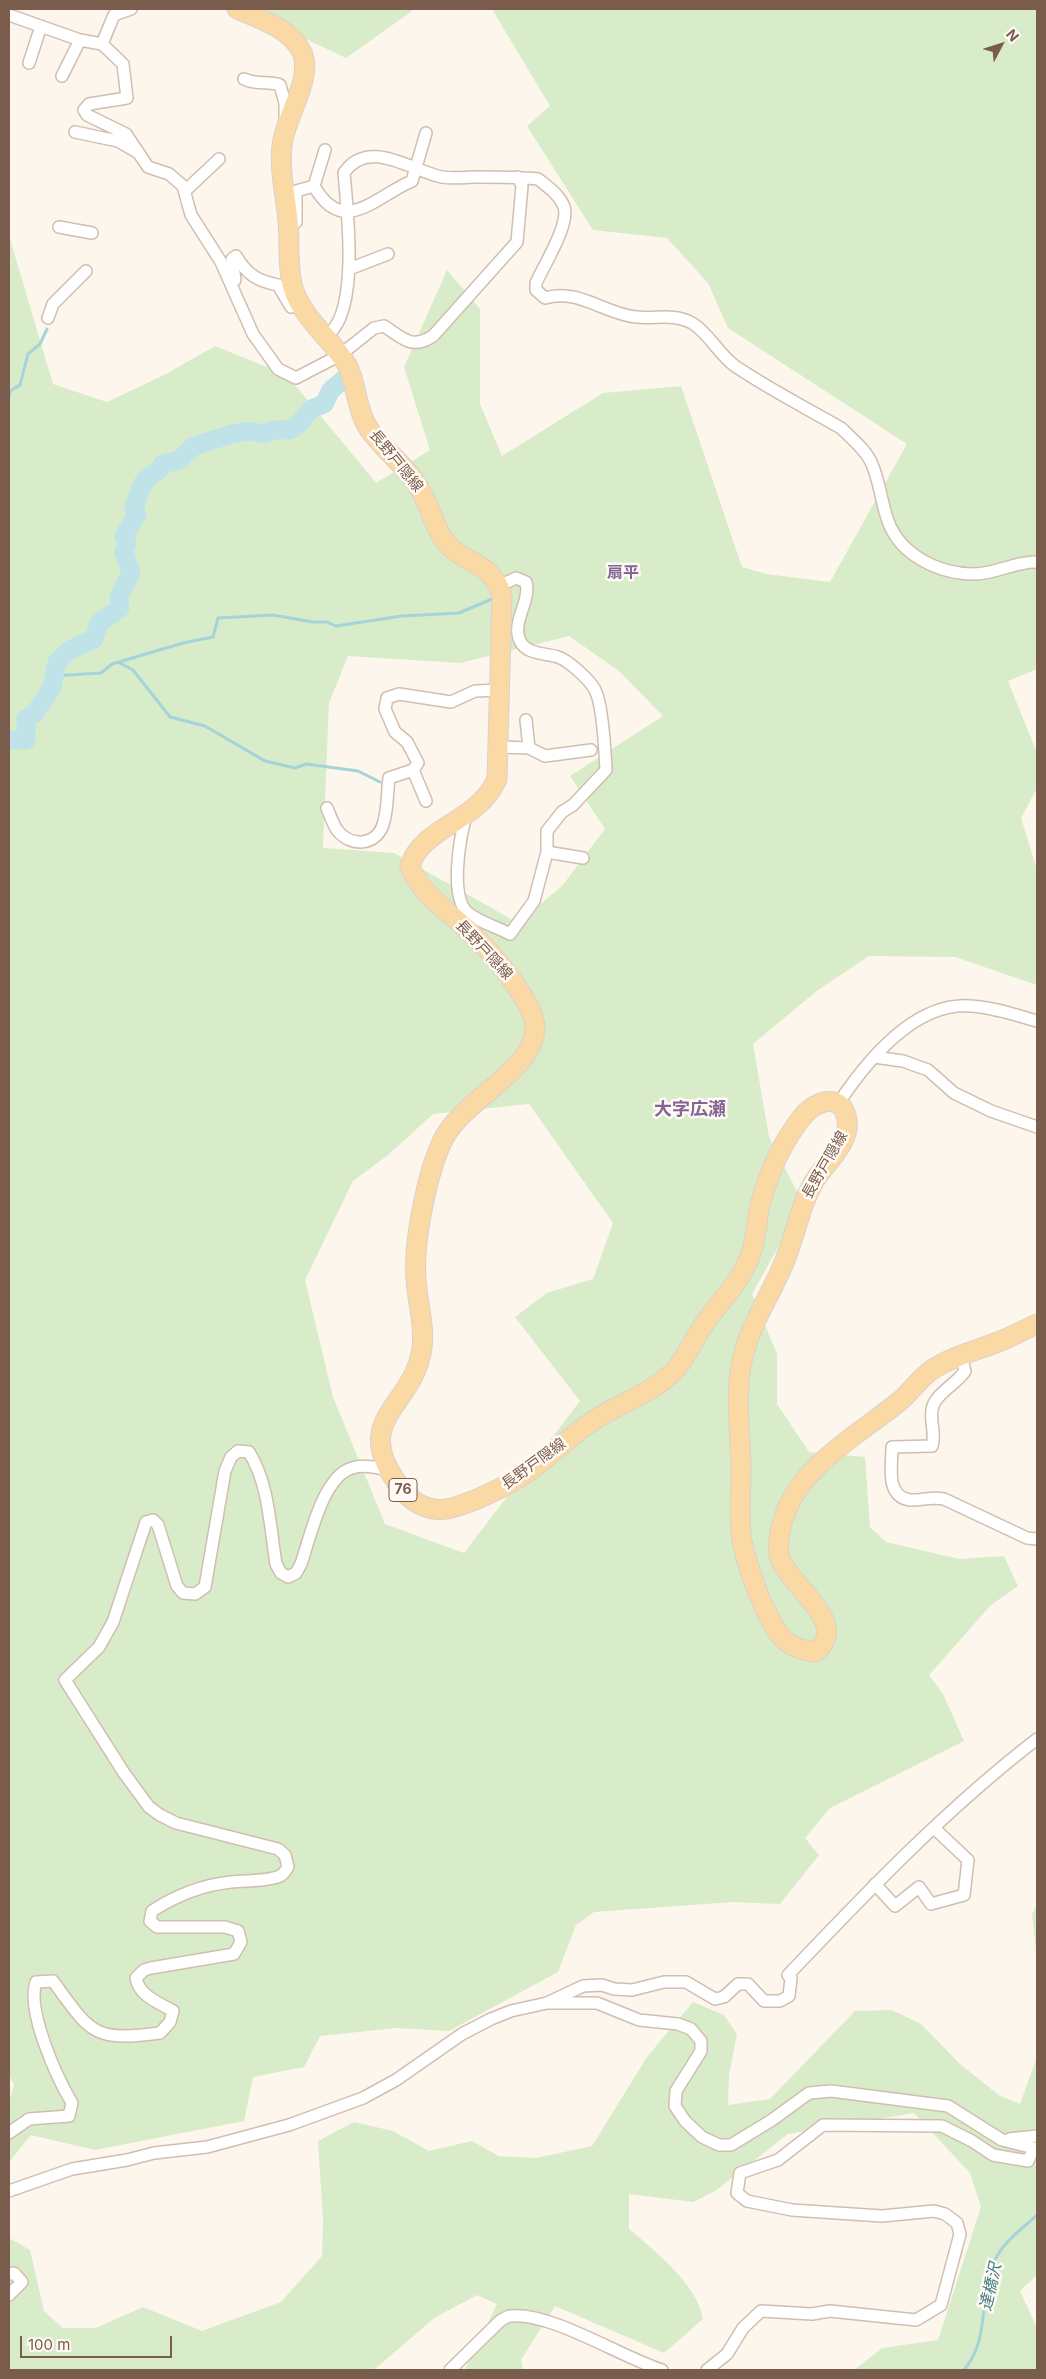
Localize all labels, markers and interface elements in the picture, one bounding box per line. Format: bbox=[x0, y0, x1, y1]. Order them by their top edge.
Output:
north arrow bbox=[976, 20, 1026, 70]
text: N bbox=[1003, 25, 1023, 45]
street label: 長野戸隠線 bbox=[365, 426, 427, 496]
district label: 扇平 bbox=[607, 563, 639, 583]
street label: 長野戸隠線 bbox=[452, 916, 516, 984]
district label: 大字広瀬 bbox=[654, 1099, 726, 1121]
street label: 長野戸隠線 bbox=[798, 1128, 852, 1202]
street label: 長野戸隠線 bbox=[498, 1435, 570, 1493]
road number: 76 bbox=[389, 1478, 417, 1502]
water label: 達橋沢 bbox=[976, 2261, 1006, 2313]
scale bar bbox=[22, 2326, 175, 2358]
text: 100 m bbox=[28, 2335, 70, 2354]

